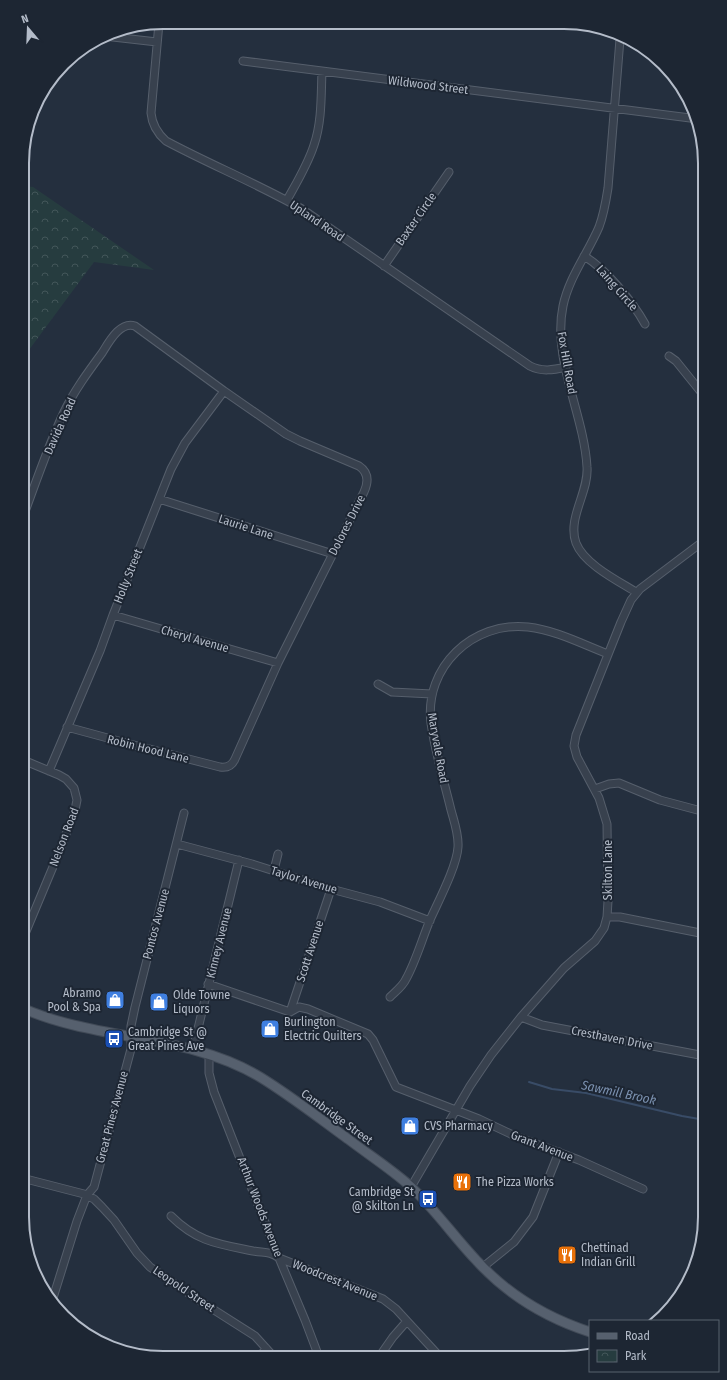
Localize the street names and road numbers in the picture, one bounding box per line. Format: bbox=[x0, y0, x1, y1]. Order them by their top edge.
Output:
street label: Wildwood Street bbox=[387, 73, 469, 97]
street label: Baxter Circle bbox=[393, 190, 439, 248]
street label: Upland Road bbox=[287, 198, 347, 244]
street label: Laing Circle bbox=[593, 262, 641, 314]
street label: Fox Hill Road bbox=[555, 331, 579, 395]
street label: Davida Road bbox=[41, 395, 79, 457]
street label: Dolores Drive bbox=[326, 492, 368, 558]
street label: Laurie Lane bbox=[217, 512, 275, 542]
street label: Holly Street bbox=[111, 547, 145, 605]
street label: Cheryl Avenue bbox=[160, 623, 231, 655]
street label: Maryvale Road bbox=[425, 712, 451, 784]
street label: Robin Hood Lane bbox=[106, 732, 190, 766]
street label: Nelson Road bbox=[46, 806, 82, 868]
street label: Skilton Lane bbox=[601, 840, 615, 900]
street label: Taylor Avenue bbox=[269, 863, 339, 897]
street label: Pontos Avenue bbox=[140, 887, 172, 961]
street label: Kinney Avenue bbox=[203, 906, 235, 980]
street label: Scott Avenue bbox=[293, 918, 327, 984]
street label: Cresthaven Drive bbox=[570, 1023, 654, 1053]
street label: Great Pines Avenue bbox=[93, 1069, 131, 1165]
street label: Cambridge Street bbox=[299, 1086, 375, 1148]
street label: Grant Avenue bbox=[509, 1128, 575, 1164]
street label: Arthur Woods Avenue bbox=[234, 1155, 286, 1259]
street label: Woodcrest Avenue bbox=[290, 1257, 380, 1304]
street label: Leopold Street bbox=[150, 1263, 218, 1315]

